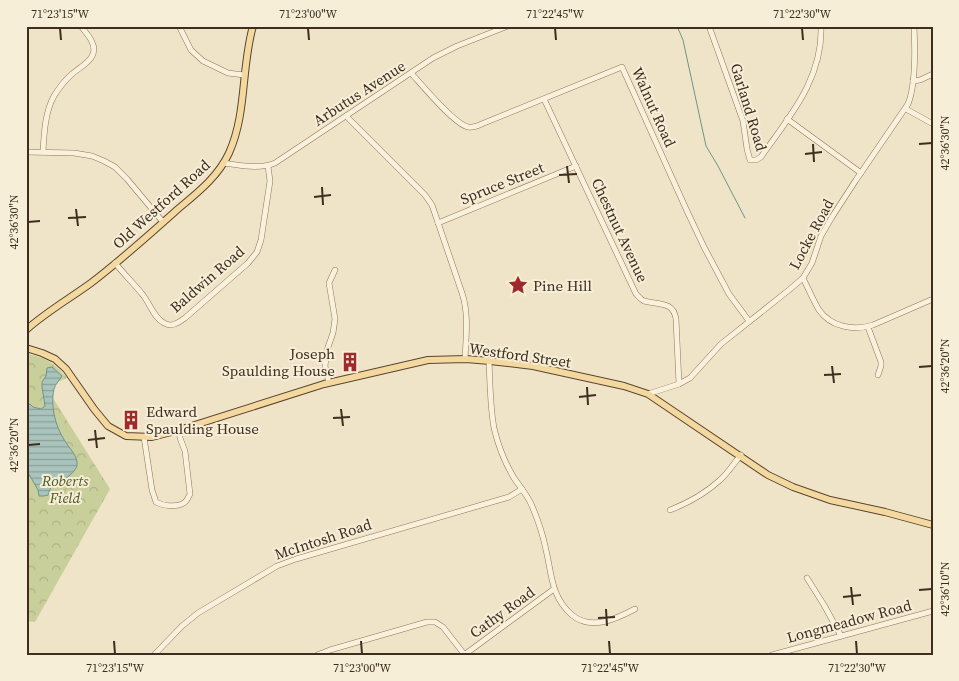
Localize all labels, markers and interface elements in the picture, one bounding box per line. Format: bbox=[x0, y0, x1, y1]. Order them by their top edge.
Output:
text: 71°23'15"W bbox=[31, 6, 89, 22]
text: 71°23'00"W bbox=[279, 6, 337, 22]
text: 71°22'45"W bbox=[526, 6, 584, 22]
text: 71°22'30"W bbox=[773, 6, 831, 22]
street label: Arbutus Avenue bbox=[309, 55, 410, 131]
street label: Garland Road bbox=[726, 60, 772, 154]
street label: Walnut Road bbox=[627, 64, 681, 151]
text: 42°36'30"N bbox=[937, 115, 953, 171]
street label: Old Westford Road bbox=[108, 154, 215, 253]
street label: Spruce Street bbox=[457, 157, 547, 209]
street label: Chestnut Avenue bbox=[587, 174, 654, 286]
text: 42°36'30"N bbox=[6, 194, 22, 250]
street label: Locke Road bbox=[784, 194, 839, 273]
street label: Baldwin Road bbox=[165, 240, 249, 317]
place icon: Pine Hill bbox=[507, 274, 529, 296]
place label: Pine Hill bbox=[533, 275, 592, 296]
street label: Westford Street bbox=[468, 337, 572, 373]
text: 42°36'20"N bbox=[937, 338, 953, 394]
place label: Joseph Spaulding House bbox=[222, 343, 335, 381]
building icon: Joseph Spaulding House bbox=[339, 351, 361, 373]
place label: Edward Spaulding House bbox=[146, 401, 259, 439]
building icon: Edward Spaulding House bbox=[120, 409, 142, 431]
text: 42°36'20"N bbox=[6, 417, 22, 473]
park label: Roberts Field bbox=[41, 470, 89, 508]
street label: McIntosh Road bbox=[272, 513, 375, 565]
text: 42°36'10"N bbox=[937, 561, 953, 617]
street label: Cathy Road bbox=[465, 581, 539, 643]
street label: Longmeadow Road bbox=[784, 594, 914, 648]
text: 71°23'15"W bbox=[86, 660, 144, 676]
text: 71°23'00"W bbox=[333, 660, 391, 676]
text: 71°22'45"W bbox=[581, 660, 639, 676]
text: 71°22'30"W bbox=[828, 660, 886, 676]

